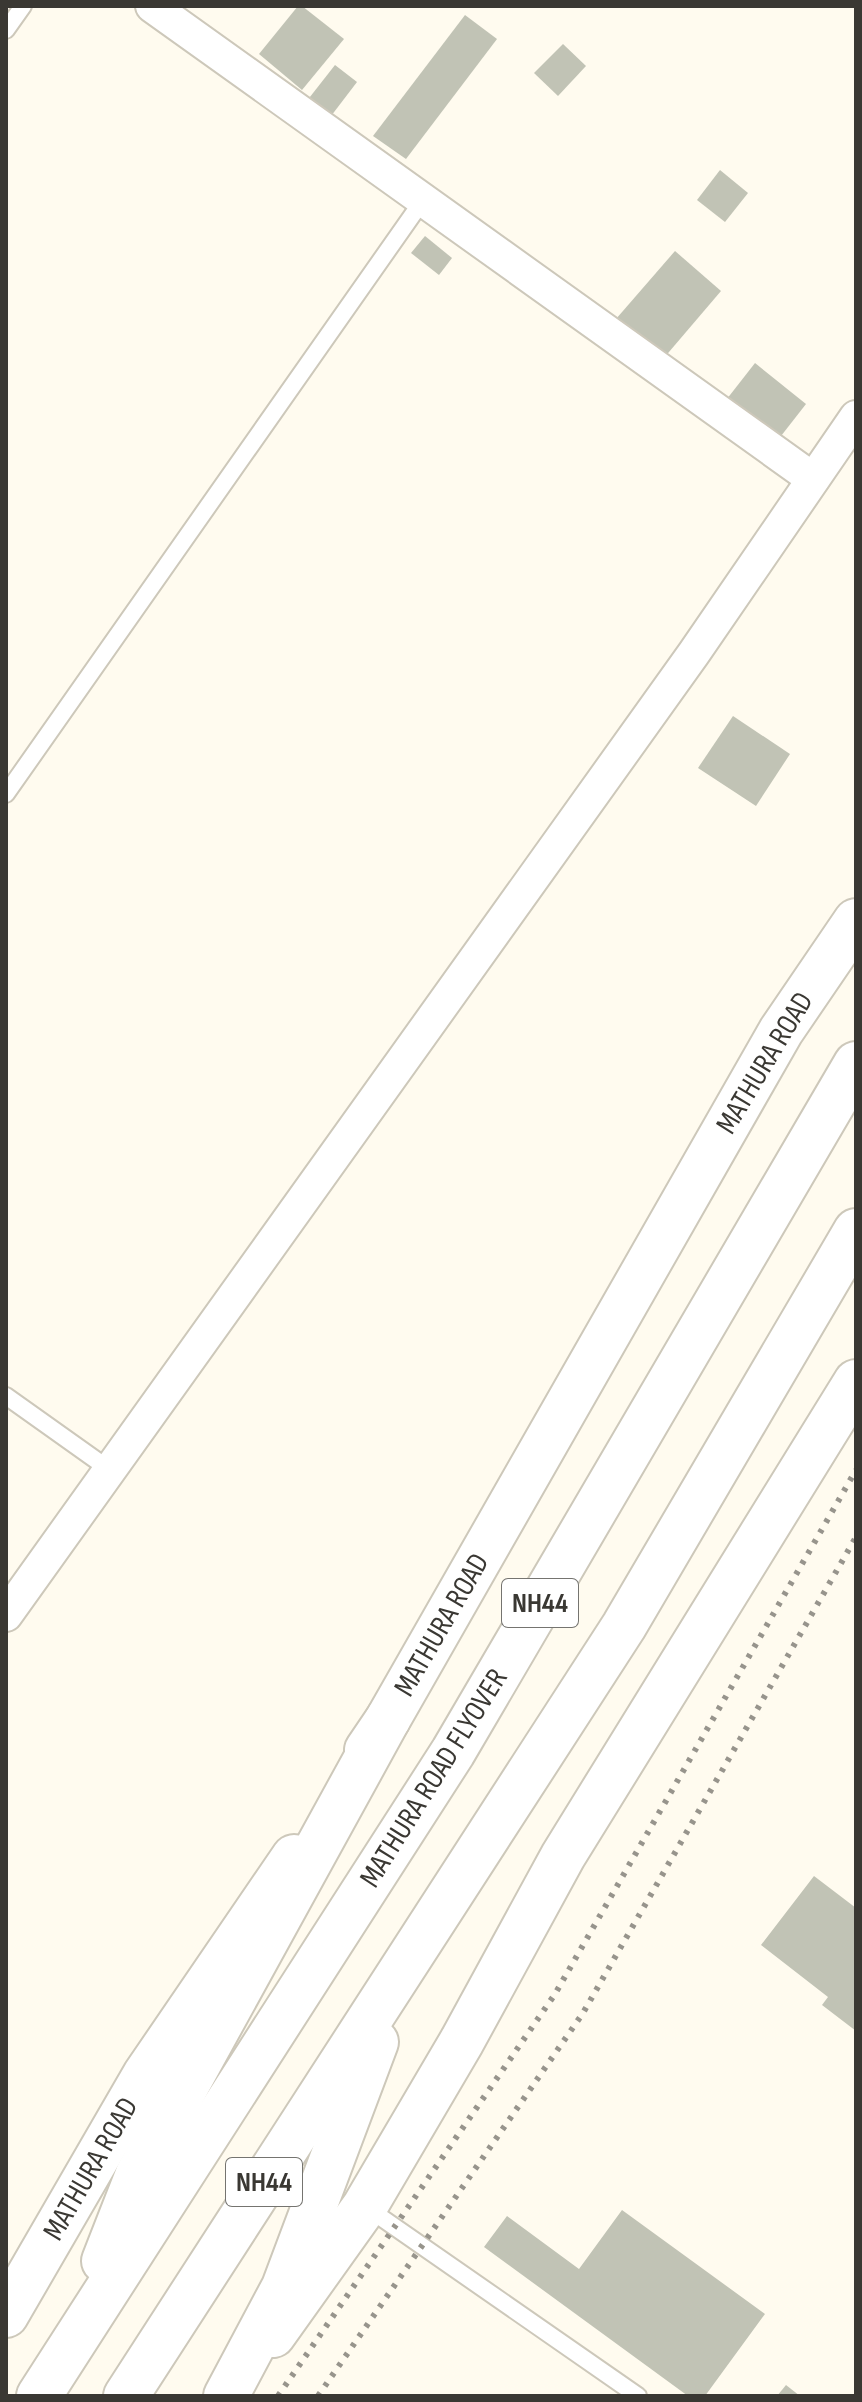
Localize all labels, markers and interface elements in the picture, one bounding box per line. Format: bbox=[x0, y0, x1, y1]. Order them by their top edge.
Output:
street label: MATHURA ROAD bbox=[709, 986, 821, 1140]
street label: MATHURA ROAD bbox=[387, 1547, 497, 1703]
road number: NH44 bbox=[502, 1579, 578, 1627]
street label: MATHURA ROAD FLYOVER bbox=[352, 1662, 516, 1894]
street label: MATHURA ROAD bbox=[36, 2091, 146, 2247]
road number: NH44 bbox=[226, 2158, 302, 2206]

